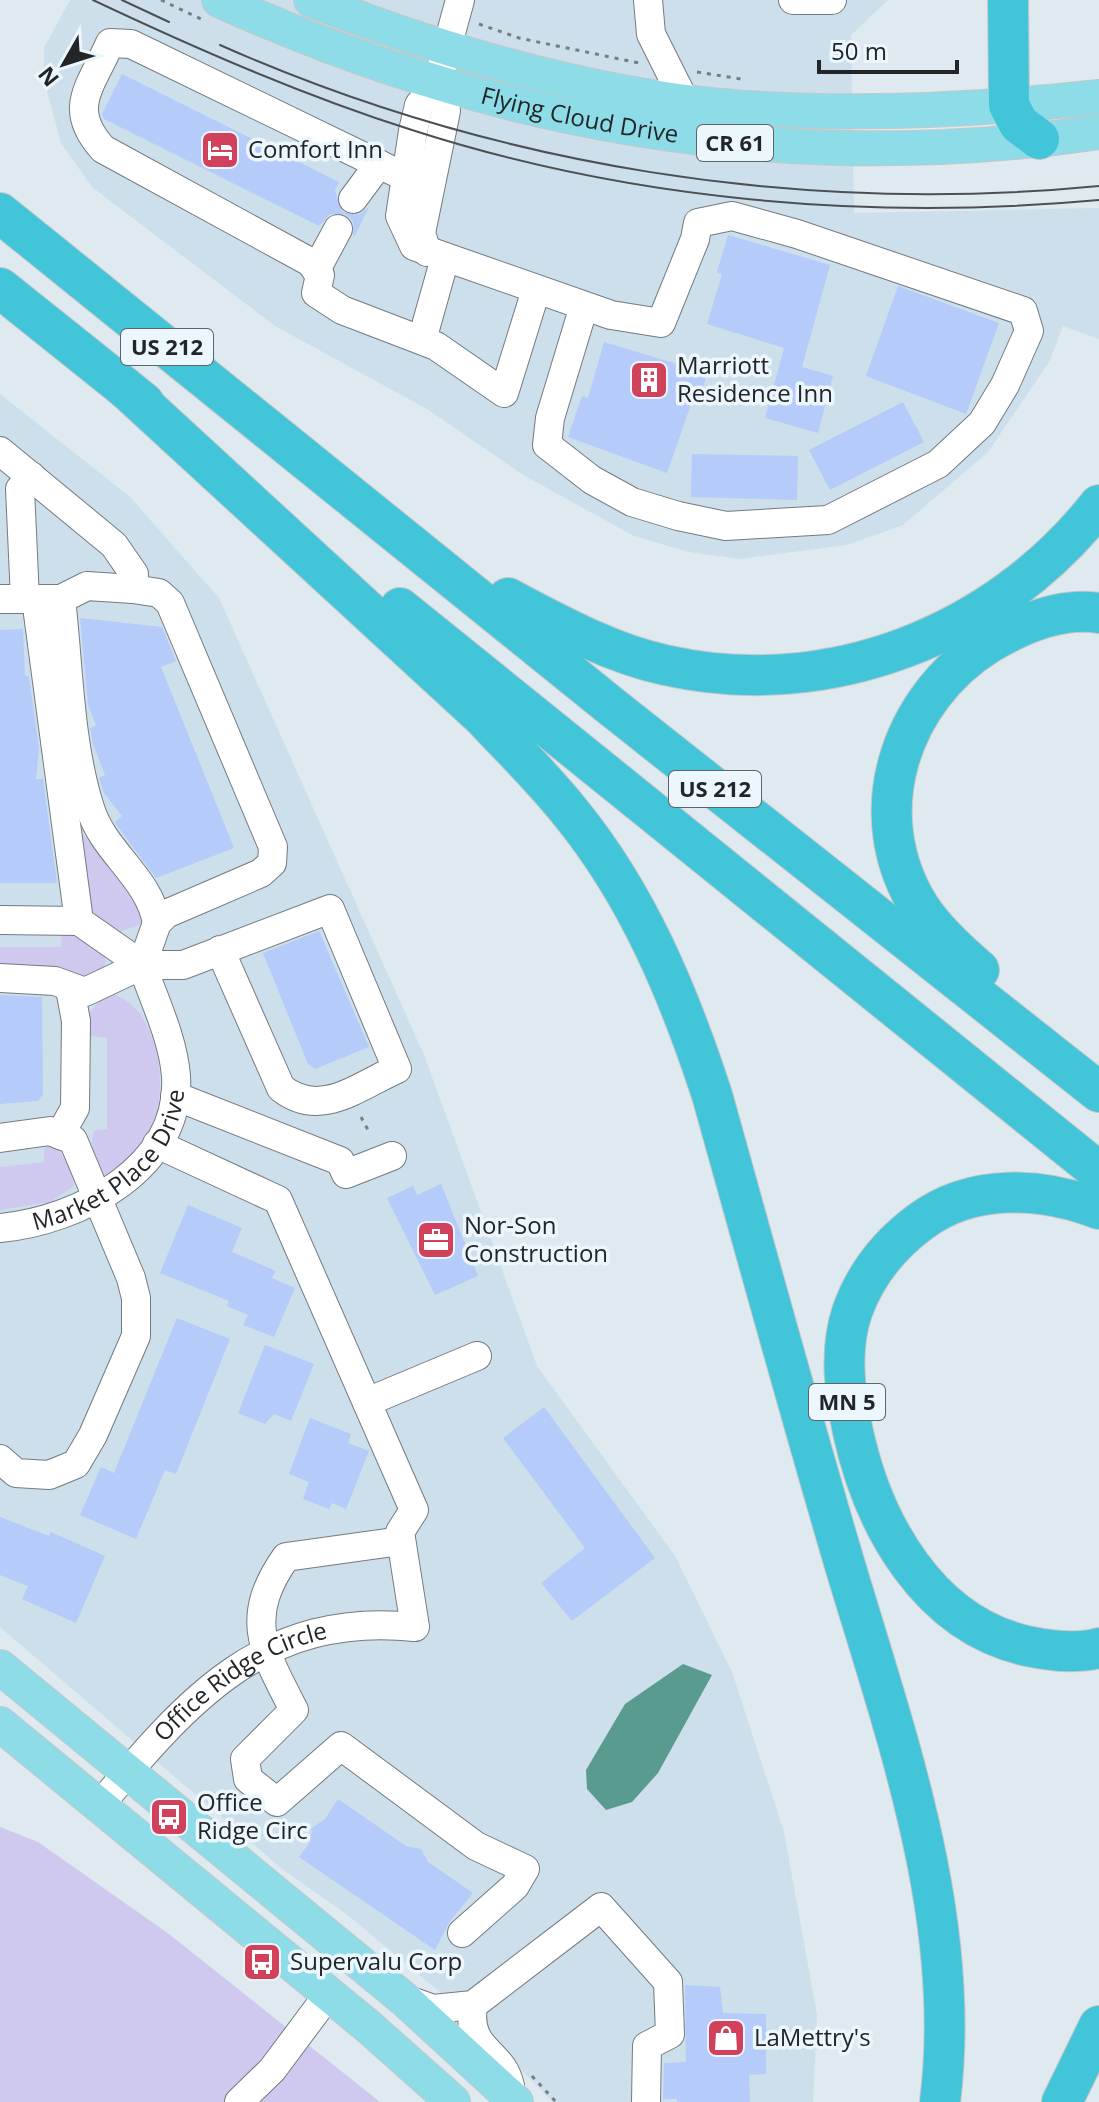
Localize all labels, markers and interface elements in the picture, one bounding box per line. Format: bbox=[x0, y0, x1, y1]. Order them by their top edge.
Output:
north arrow bbox=[24, 24, 104, 104]
scale bar bbox=[819, 24, 957, 74]
text: 50 m bbox=[831, 34, 887, 67]
text: N bbox=[30, 61, 65, 94]
street label: Flying Cloud Drive bbox=[478, 78, 681, 150]
road number: CR 61 bbox=[697, 125, 773, 161]
hotel icon: Comfort Inn bbox=[199, 129, 241, 171]
place label: Comfort Inn bbox=[248, 132, 383, 165]
road number: US 212 bbox=[121, 329, 213, 365]
place label: Marriott Residence Inn bbox=[677, 348, 833, 409]
building icon: Marriott Residence Inn bbox=[628, 359, 670, 401]
road number: US 212 bbox=[669, 771, 761, 807]
street label: Market Place Drive bbox=[28, 1087, 191, 1237]
place label: Nor-Son Construction bbox=[464, 1208, 608, 1269]
office icon: Nor-Son Construction bbox=[415, 1219, 457, 1261]
road number: MN 5 bbox=[809, 1384, 885, 1420]
street label: Office Ridge Circle bbox=[146, 1613, 330, 1748]
place label: Office Ridge Circ bbox=[197, 1785, 308, 1846]
bus stop icon: Office Ridge Circ bbox=[148, 1796, 190, 1838]
bus stop icon: Supervalu Corp bbox=[241, 1941, 283, 1983]
place label: Supervalu Corp bbox=[290, 1944, 462, 1977]
shop icon: LaMettry's bbox=[705, 2017, 747, 2059]
place label: LaMettry's bbox=[754, 2020, 871, 2053]

